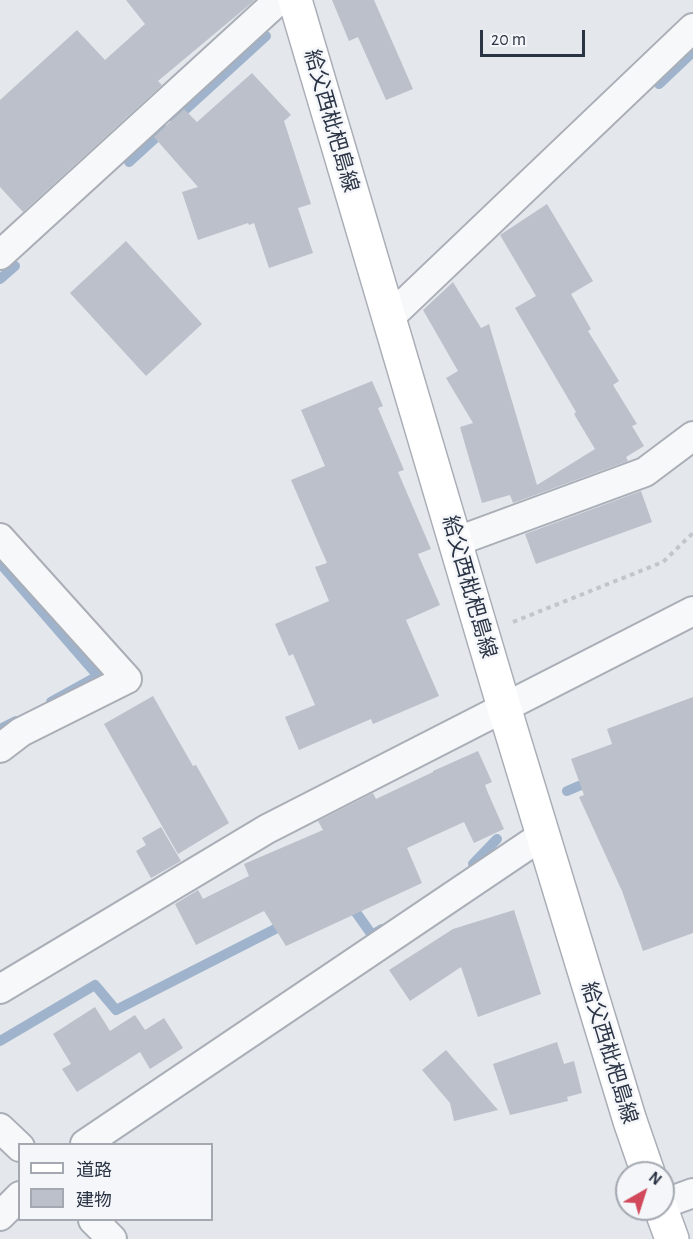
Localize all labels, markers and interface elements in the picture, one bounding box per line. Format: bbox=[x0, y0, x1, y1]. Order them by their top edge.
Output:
scale bar bbox=[483, 18, 588, 56]
text: 20 m bbox=[491, 31, 526, 49]
street label: 給父西枇杷島線 bbox=[299, 47, 363, 195]
street label: 給父西枇杷島線 bbox=[437, 513, 501, 661]
street label: 給父西枇杷島線 bbox=[575, 979, 643, 1127]
legend bbox=[18, 1143, 213, 1221]
north arrow bbox=[615, 1161, 675, 1221]
text: 道路 bbox=[76, 1162, 112, 1180]
text: N bbox=[646, 1169, 664, 1188]
text: 建物 bbox=[76, 1192, 112, 1210]

